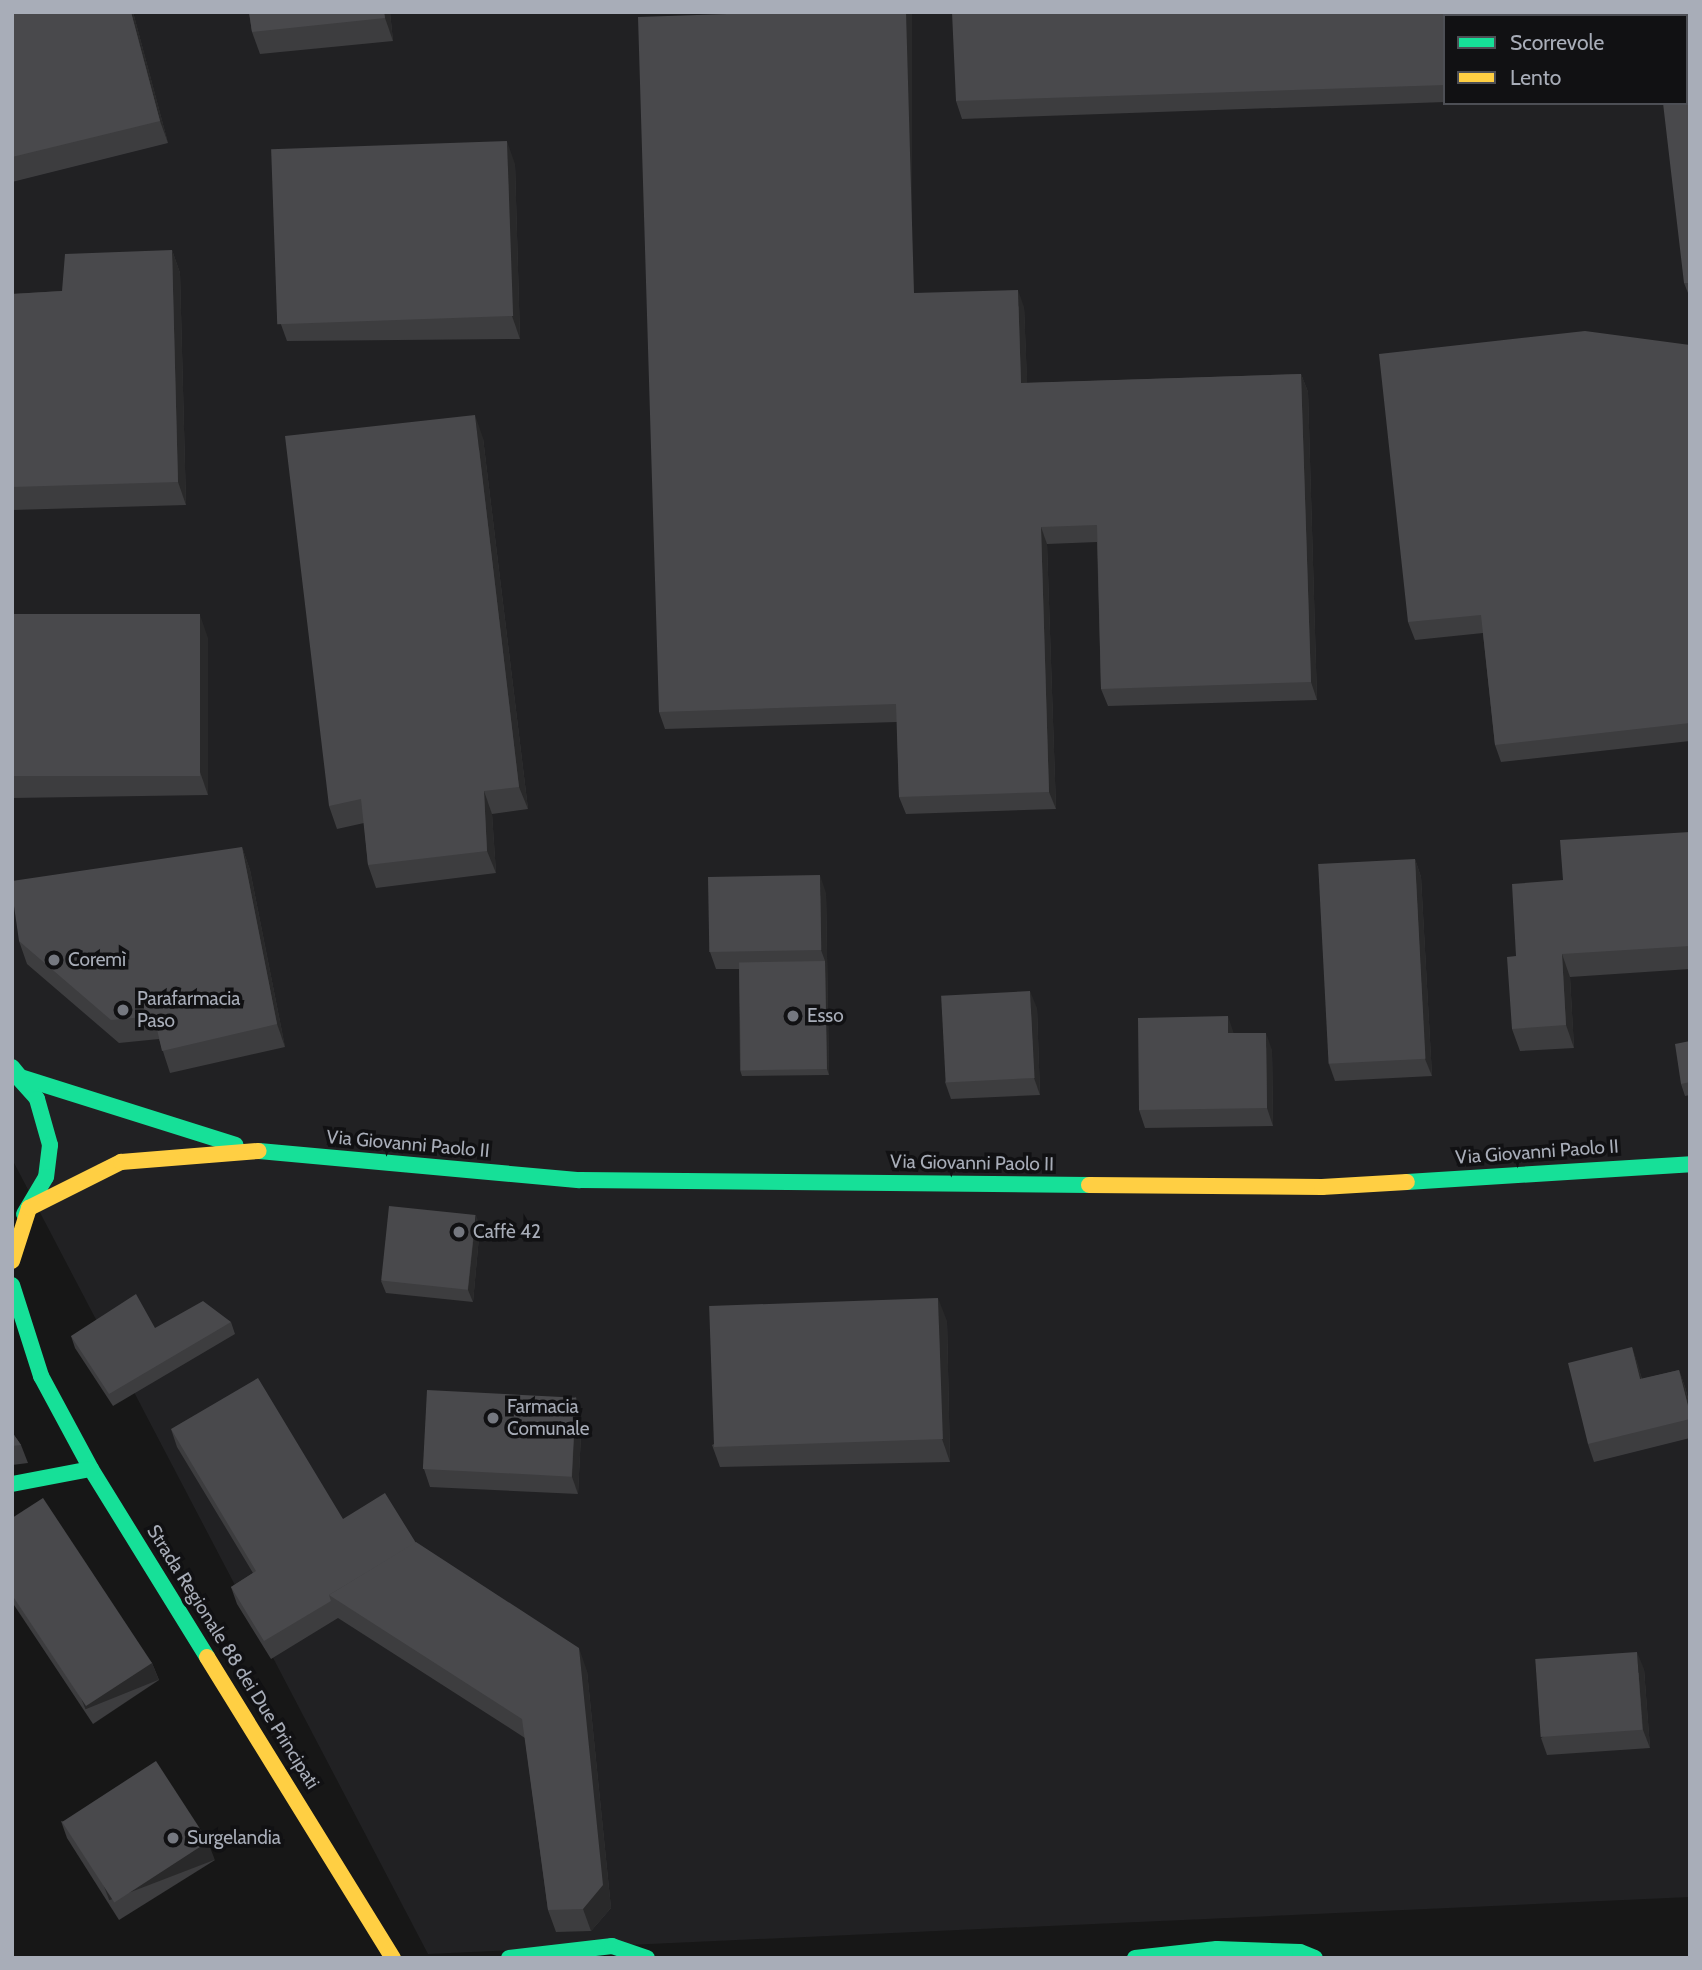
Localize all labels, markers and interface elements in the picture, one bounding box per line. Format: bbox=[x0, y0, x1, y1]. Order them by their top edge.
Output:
legend bbox=[1443, 14, 1688, 105]
text: Scorrevole bbox=[1510, 30, 1604, 55]
text: Lento bbox=[1510, 65, 1561, 90]
place label: Coremì bbox=[68, 949, 126, 971]
marker: Coremì bbox=[46, 952, 62, 968]
place label: Parafarmacia Paso bbox=[137, 988, 240, 1032]
marker: Parafarmacia Paso bbox=[115, 1002, 131, 1018]
place label: Esso bbox=[807, 1005, 844, 1027]
marker: Esso bbox=[785, 1008, 801, 1024]
street label: Via Giovanni Paolo II bbox=[325, 1126, 491, 1162]
street label: Via Giovanni Paolo II bbox=[1455, 1135, 1619, 1169]
street label: Via Giovanni Paolo II bbox=[890, 1150, 1054, 1176]
place label: Caffè 42 bbox=[473, 1221, 541, 1243]
marker: Caffè 42 bbox=[451, 1224, 467, 1240]
place label: Farmacia Comunale bbox=[507, 1396, 589, 1440]
marker: Farmacia Comunale bbox=[485, 1410, 501, 1426]
street label: Strada Regionale 88 dei Due Principati bbox=[142, 1521, 324, 1793]
place label: Surgelandia bbox=[187, 1827, 281, 1849]
marker: Surgelandia bbox=[165, 1830, 181, 1846]

